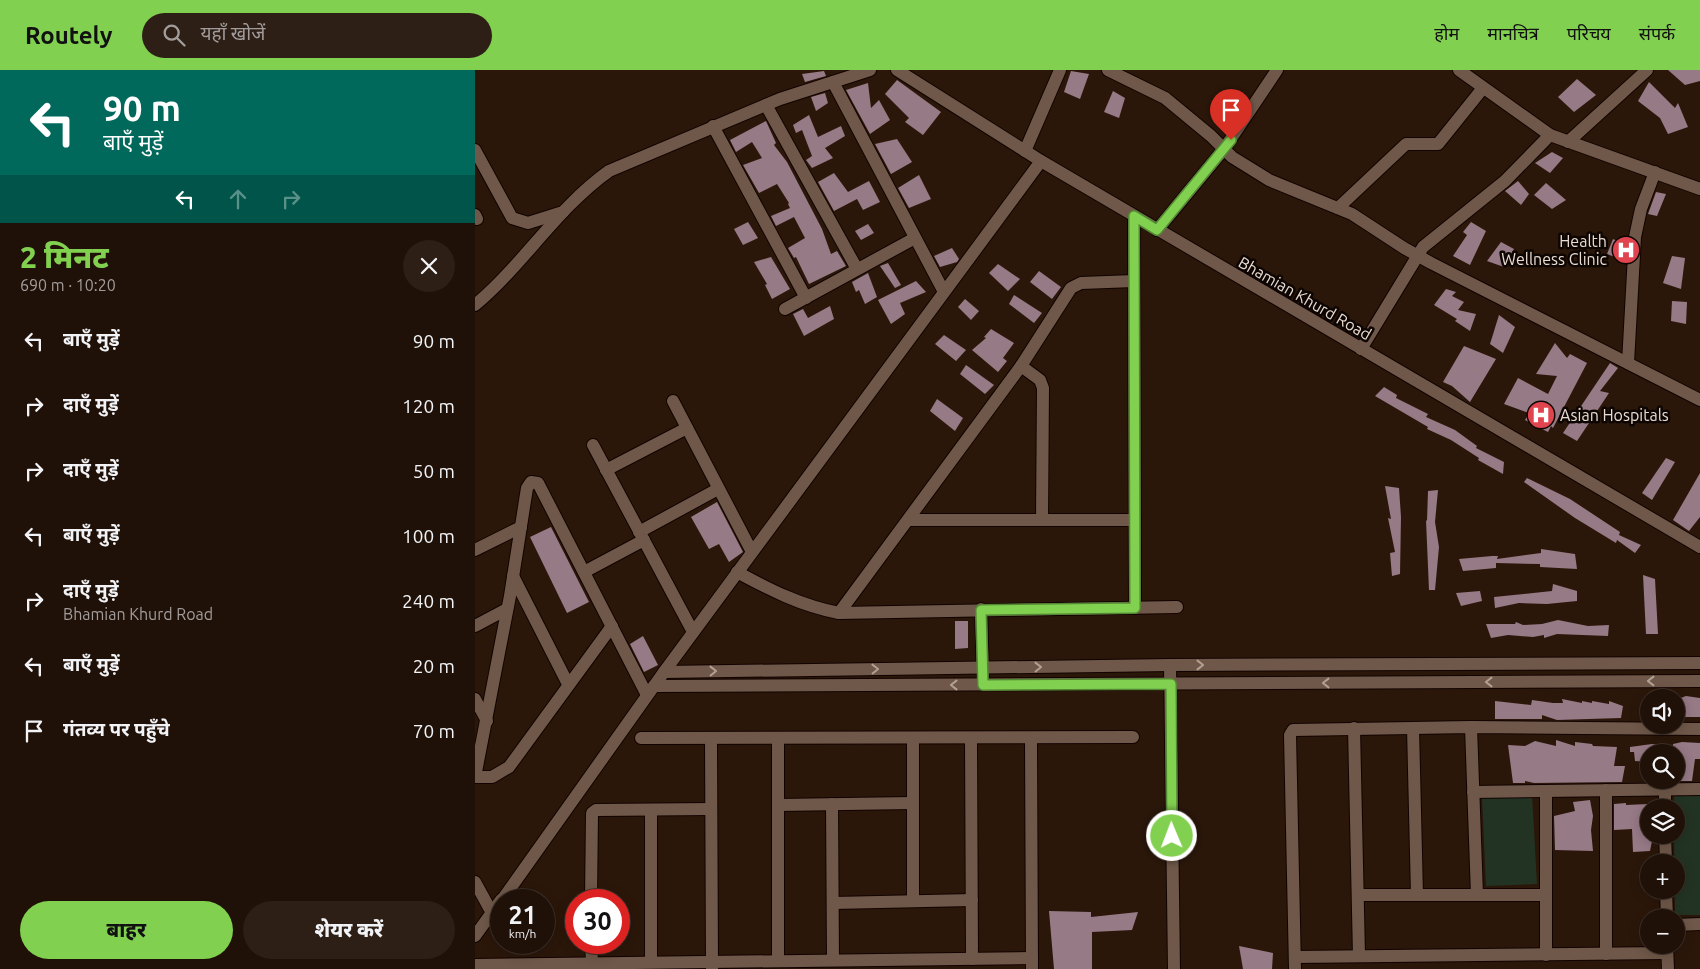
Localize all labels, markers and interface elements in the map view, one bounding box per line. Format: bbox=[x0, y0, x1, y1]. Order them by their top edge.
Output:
search box bbox=[142, 13, 492, 58]
icon: search bbox=[160, 21, 188, 49]
text: Routely bbox=[25, 22, 112, 49]
text: यहाँ खोजें bbox=[200, 22, 265, 44]
text: होम bbox=[1434, 23, 1459, 43]
text: मानचित्र bbox=[1487, 23, 1539, 43]
text: परिचय bbox=[1567, 23, 1611, 43]
text: संपर्क bbox=[1639, 23, 1675, 43]
text: 90 m bbox=[103, 88, 181, 128]
pin bbox=[1210, 89, 1252, 140]
icon: left bbox=[20, 90, 85, 155]
icon: arrive bbox=[1217, 96, 1245, 124]
text: बाएँ मुड़ें bbox=[103, 129, 163, 154]
icon: left bbox=[171, 185, 199, 213]
icon: ahead bbox=[224, 185, 252, 213]
icon: right bbox=[277, 185, 305, 213]
place label: Health Wellness Clinic bbox=[1501, 232, 1608, 268]
hospital icon: Health Wellness Clinic bbox=[1611, 235, 1641, 265]
text: 2 मिनट bbox=[20, 240, 109, 274]
button: close bbox=[403, 240, 455, 292]
street label: Bhamian Khurd Road bbox=[1235, 253, 1375, 343]
text: 690 m · 10:20 bbox=[20, 276, 116, 294]
icon: left bbox=[20, 327, 48, 355]
text: बाएँ मुड़ें bbox=[63, 328, 120, 350]
text: 90 m bbox=[413, 330, 455, 352]
icon: right bbox=[20, 392, 48, 420]
text: दाएँ मुड़ें bbox=[63, 393, 119, 415]
text: 120 m bbox=[402, 395, 455, 417]
hospital icon: Asian Hospitals bbox=[1526, 400, 1556, 430]
place label: Asian Hospitals bbox=[1560, 406, 1669, 424]
icon: right bbox=[20, 457, 48, 485]
text: दाएँ मुड़ें bbox=[63, 458, 119, 480]
text: 50 m bbox=[413, 460, 455, 482]
icon: left bbox=[20, 522, 48, 550]
text: बाएँ मुड़ें bbox=[63, 523, 120, 545]
text: 100 m bbox=[402, 525, 455, 547]
text: दाएँ मुड़ें bbox=[63, 579, 119, 601]
icon: right bbox=[20, 587, 48, 615]
text: 240 m bbox=[402, 590, 455, 612]
text: Bhamian Khurd Road bbox=[63, 605, 213, 623]
icon: left bbox=[20, 652, 48, 680]
text: बाएँ मुड़ें bbox=[63, 653, 120, 675]
text: 20 m bbox=[413, 655, 455, 677]
one-way arrow bbox=[1197, 660, 1205, 670]
one-way arrow bbox=[1034, 662, 1042, 673]
one-way arrow bbox=[872, 664, 880, 675]
one-way arrow bbox=[710, 666, 717, 676]
one-way arrow bbox=[1647, 676, 1655, 686]
one-way arrow bbox=[1485, 677, 1492, 687]
one-way arrow bbox=[1322, 678, 1330, 688]
one-way arrow bbox=[950, 680, 958, 690]
map controls bbox=[1640, 689, 1685, 954]
button: sound bbox=[1640, 689, 1685, 734]
icon: arrive bbox=[20, 717, 48, 745]
text: गंतव्य पर पहुँचे bbox=[63, 718, 170, 740]
text: 70 m bbox=[413, 720, 455, 742]
button: search bbox=[1640, 744, 1685, 789]
button: layers bbox=[1640, 799, 1685, 844]
position arrow bbox=[1145, 809, 1197, 861]
button: + bbox=[1640, 854, 1685, 899]
speed limit sign: 30 bbox=[565, 889, 630, 954]
button: बाहर bbox=[20, 901, 233, 959]
button: शेयर करें bbox=[243, 901, 455, 959]
text: 21 bbox=[508, 901, 537, 929]
button: − bbox=[1640, 909, 1685, 954]
text: km/h bbox=[509, 927, 536, 940]

